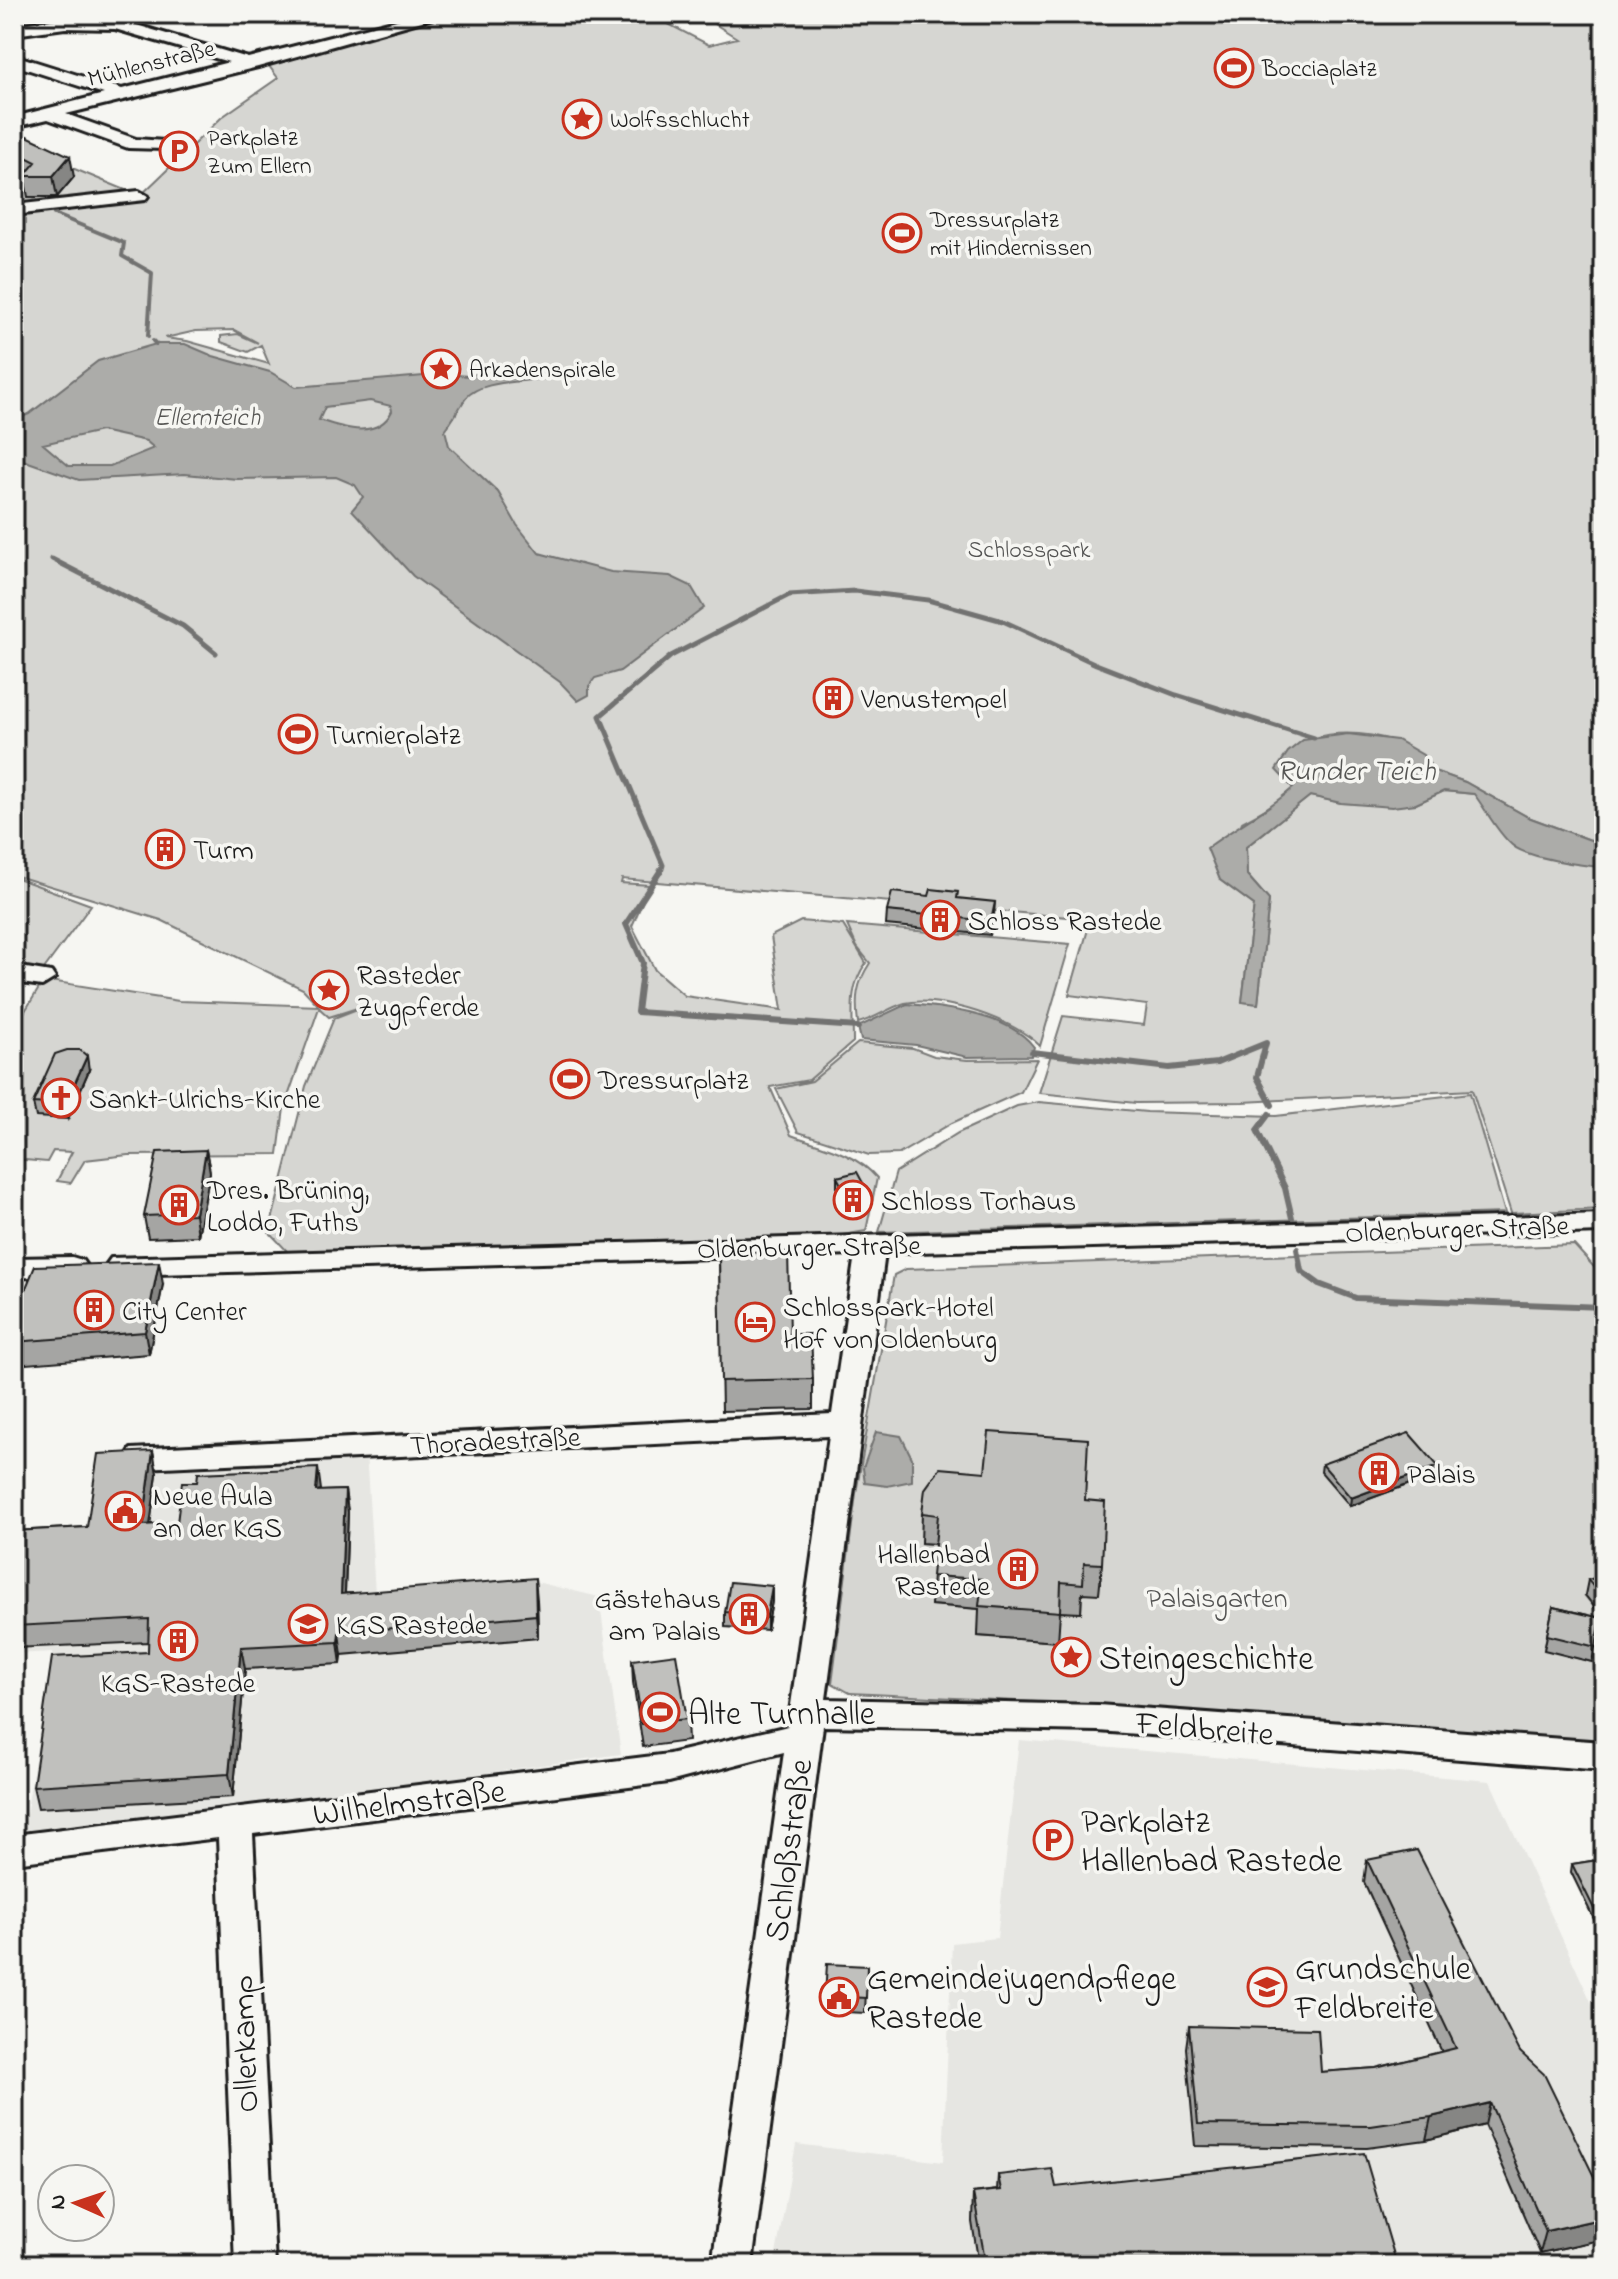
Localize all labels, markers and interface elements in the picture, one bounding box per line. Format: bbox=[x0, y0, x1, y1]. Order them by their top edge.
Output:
street label: Mühlenstraße bbox=[84, 33, 219, 98]
sports icon: Bocciaplatz bbox=[1213, 47, 1255, 89]
place label: Bocciaplatz bbox=[1261, 53, 1378, 88]
place icon: Wolfsschlucht bbox=[561, 98, 603, 140]
place label: Wolfsschlucht bbox=[610, 104, 750, 139]
place label: Parkplatz Zum Ellern bbox=[207, 122, 312, 185]
parking icon: Parkplatz Zum Ellern bbox=[158, 130, 200, 172]
place label: Dressurplatz mit Hindernissen bbox=[929, 204, 1092, 267]
sports icon: Dressurplatz mit Hindernissen bbox=[881, 212, 923, 254]
place icon: Arkadenspirale bbox=[420, 348, 462, 390]
place label: Arkadenspirale bbox=[469, 354, 616, 389]
water label: Ellernteich bbox=[154, 400, 261, 438]
park label: Schlosspark bbox=[968, 534, 1091, 569]
building icon: Venustempel bbox=[812, 677, 854, 719]
place label: Venustempel bbox=[860, 681, 1007, 722]
sports icon: Turnierplatz bbox=[277, 713, 319, 755]
place label: Turnierplatz bbox=[326, 717, 461, 758]
water label: Runder Teich bbox=[1276, 751, 1436, 795]
building icon: Turm bbox=[144, 828, 186, 870]
place label: Turm bbox=[193, 832, 254, 873]
building icon: Schloss Rastede bbox=[919, 899, 961, 941]
place label: Schloss Rastede bbox=[968, 903, 1162, 944]
place label: Rasteder Zugpferde bbox=[357, 957, 480, 1030]
place icon: Rasteder Zugpferde bbox=[308, 969, 350, 1011]
sports icon: Dressurplatz bbox=[549, 1058, 591, 1100]
place label: Dressurplatz bbox=[597, 1062, 749, 1103]
church icon: Sankt-Ulrichs-Kirche bbox=[40, 1077, 82, 1119]
place label: Sankt-Ulrichs-Kirche bbox=[89, 1081, 321, 1122]
place label: Dres. Brüning, Loddo, Fuths bbox=[206, 1172, 369, 1245]
building icon: Schloss Torhaus bbox=[832, 1179, 874, 1221]
place label: Schloss Torhaus bbox=[881, 1183, 1076, 1224]
building icon: Dres. Brüning, Loddo, Fuths bbox=[158, 1184, 200, 1226]
street label: Oldenburger Straße bbox=[1345, 1207, 1570, 1256]
street label: Oldenburger Straße bbox=[697, 1227, 922, 1272]
building icon: City Center bbox=[73, 1289, 115, 1331]
place label: Schlosspark-Hotel Hof von Oldenburg bbox=[783, 1289, 997, 1362]
place label: City Center bbox=[122, 1293, 247, 1334]
hotel icon: Schlosspark-Hotel Hof von Oldenburg bbox=[734, 1301, 776, 1343]
street label: Thoradestraße bbox=[409, 1419, 582, 1468]
building icon: Palais bbox=[1358, 1452, 1400, 1494]
place label: Palais bbox=[1407, 1456, 1476, 1497]
place label: Neue Aula an der KGS bbox=[153, 1478, 282, 1551]
public building icon: Neue Aula an der KGS bbox=[104, 1490, 146, 1532]
place label: Hallenbad Rastede bbox=[877, 1536, 990, 1609]
building icon: Hallenbad Rastede bbox=[997, 1548, 1039, 1590]
park label: Palaisgarten bbox=[1147, 1580, 1287, 1621]
place label: Gästehaus am Palais bbox=[594, 1581, 721, 1654]
building icon: Gästehaus am Palais bbox=[728, 1593, 770, 1635]
school or university icon: KGS Rastede bbox=[287, 1603, 329, 1645]
place label: KGS Rastede bbox=[336, 1607, 488, 1648]
building icon: KGS-Rastede bbox=[157, 1620, 199, 1662]
place icon: Steingeschichte bbox=[1050, 1636, 1092, 1678]
place label: Steingeschichte bbox=[1099, 1636, 1314, 1686]
place label: KGS-Rastede bbox=[101, 1665, 256, 1706]
sports icon: Alte Turnhalle bbox=[639, 1691, 681, 1733]
place label: Alte Turnhalle bbox=[688, 1691, 876, 1741]
street label: Feldbreite bbox=[1132, 1700, 1277, 1762]
street label: Schloßstraße bbox=[753, 1755, 829, 1945]
street label: Wilhelmstraße bbox=[310, 1768, 510, 1842]
place label: Parkplatz Hallenbad Rastede bbox=[1081, 1799, 1343, 1888]
parking icon: Parkplatz Hallenbad Rastede bbox=[1032, 1819, 1074, 1861]
place label: Grundschule Feldbreite bbox=[1294, 1946, 1472, 2035]
place label: Gemeindejugendpflege Rastede bbox=[867, 1956, 1177, 2045]
school or university icon: Grundschule Feldbreite bbox=[1246, 1966, 1288, 2008]
street label: Ollerkamp bbox=[220, 1974, 274, 2114]
public building icon: Gemeindejugendpflege Rastede bbox=[818, 1976, 860, 2018]
north arrow bbox=[36, 2163, 116, 2243]
text: N bbox=[43, 2194, 75, 2210]

